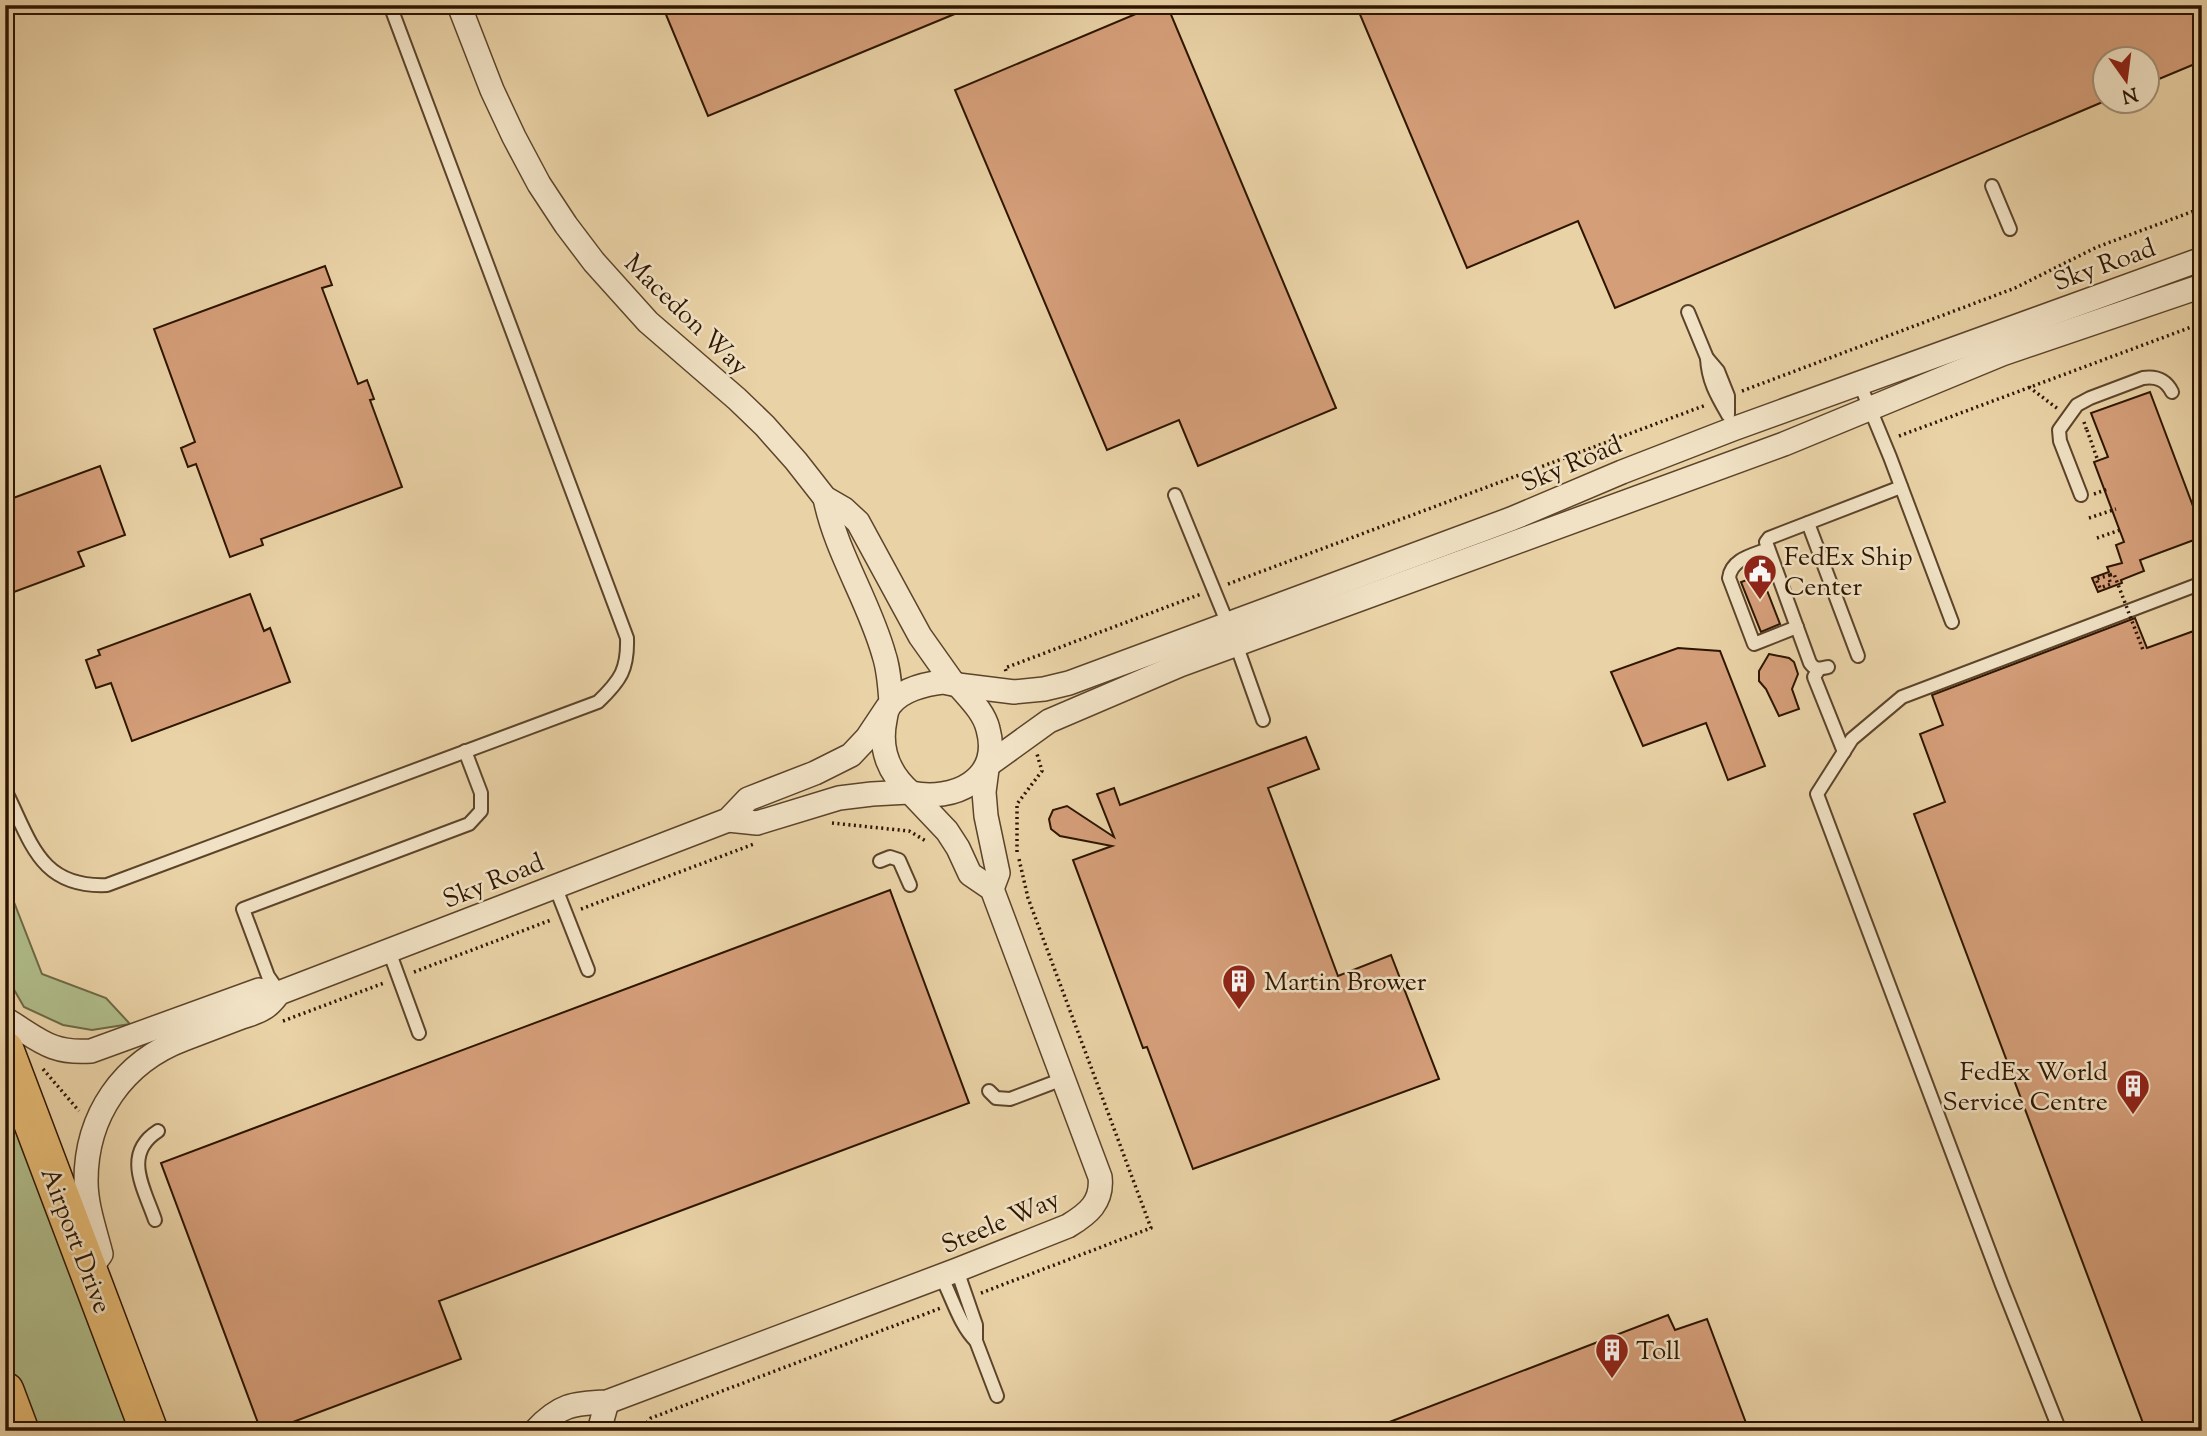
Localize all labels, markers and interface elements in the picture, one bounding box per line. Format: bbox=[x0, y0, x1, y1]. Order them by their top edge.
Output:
north arrow bbox=[2092, 46, 2162, 116]
text: N bbox=[2119, 79, 2140, 109]
street label: Sky Road bbox=[2049, 231, 2161, 302]
street label: Macedon Way bbox=[615, 247, 756, 385]
street label: Sky Road bbox=[1516, 427, 1628, 503]
place label: FedEx Ship Center bbox=[1784, 540, 1913, 607]
public building icon: FedEx Ship Center bbox=[1741, 552, 1779, 601]
street label: Sky Road bbox=[438, 845, 550, 919]
building icon: Martin Brower bbox=[1220, 962, 1258, 1011]
place label: Martin Brower bbox=[1264, 965, 1427, 1002]
place label: FedEx World Service Centre bbox=[1942, 1055, 2108, 1122]
building icon: FedEx World Service Centre bbox=[2114, 1067, 2152, 1116]
street label: Airport Drive bbox=[30, 1163, 119, 1319]
street label: Steele Way bbox=[936, 1182, 1066, 1265]
building icon: Toll bbox=[1593, 1331, 1631, 1380]
place label: Toll bbox=[1636, 1334, 1681, 1371]

